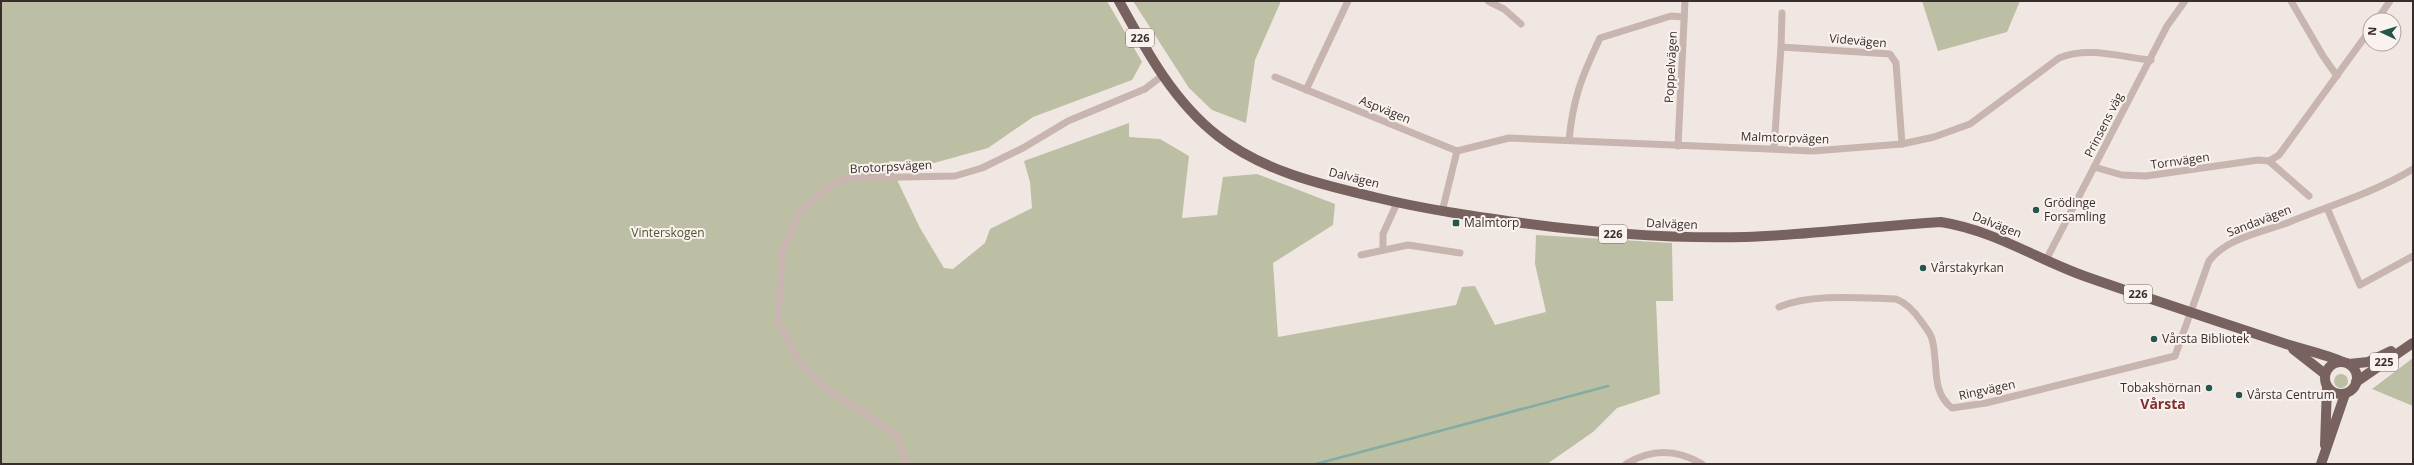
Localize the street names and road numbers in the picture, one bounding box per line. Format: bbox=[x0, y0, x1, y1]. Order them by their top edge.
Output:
road number: 226 bbox=[1126, 29, 1154, 47]
street label: Poppelvägen bbox=[1660, 30, 1681, 103]
street label: Videvägen bbox=[1829, 30, 1887, 51]
street label: Prinsens väg bbox=[2080, 89, 2127, 160]
street label: Aspvägen bbox=[1357, 92, 1413, 128]
street label: Malmtorpvägen bbox=[1740, 127, 1830, 148]
street label: Tornvägen bbox=[2149, 148, 2211, 173]
street label: Brotorpsvägen bbox=[849, 156, 933, 177]
street label: Dalvägen bbox=[1327, 163, 1381, 192]
street label: Sandavägen bbox=[2224, 200, 2294, 241]
street label: Dalvägen bbox=[1970, 207, 2024, 242]
street label: Dalvägen bbox=[1646, 214, 1698, 233]
road number: 226 bbox=[1599, 225, 1627, 243]
road number: 226 bbox=[2124, 285, 2152, 303]
road number: 225 bbox=[2370, 353, 2398, 371]
street label: Ringvägen bbox=[1957, 375, 2017, 404]

